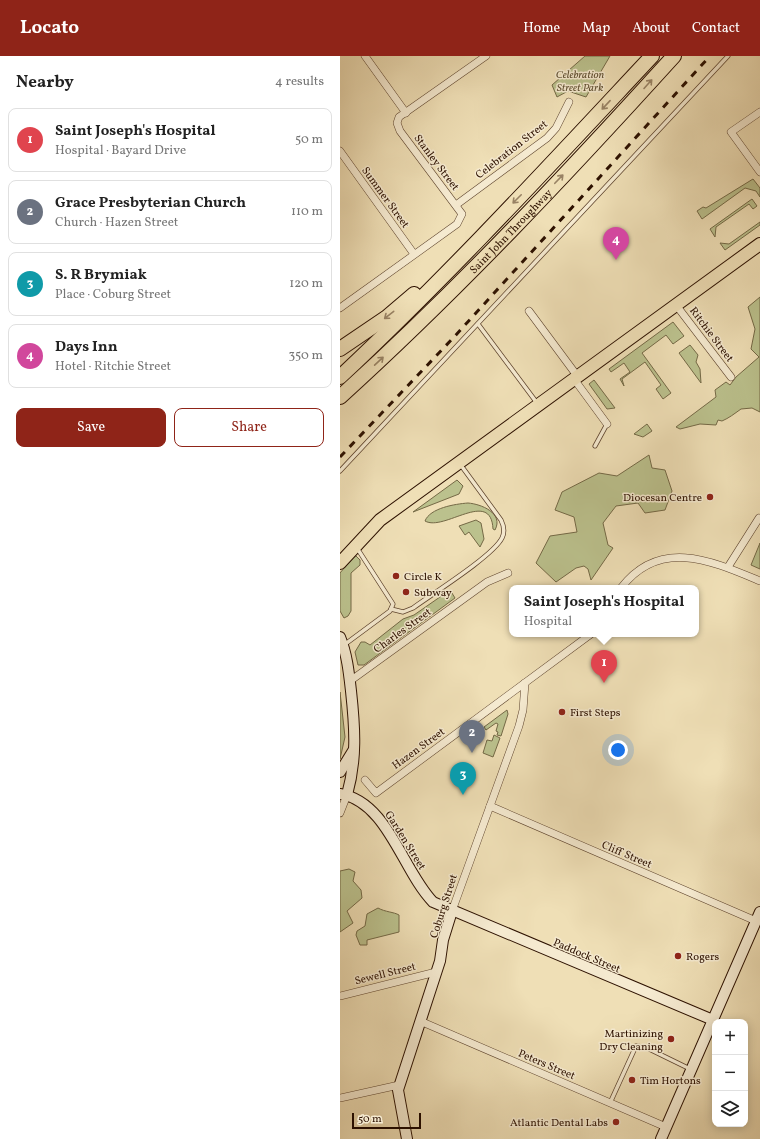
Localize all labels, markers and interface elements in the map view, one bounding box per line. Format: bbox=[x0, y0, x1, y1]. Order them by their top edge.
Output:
text: Locato bbox=[20, 15, 79, 41]
text: Home bbox=[523, 19, 560, 38]
text: Map bbox=[582, 19, 610, 38]
text: About bbox=[632, 19, 670, 38]
text: Contact bbox=[692, 19, 740, 38]
park label: Celebration Street Park bbox=[556, 68, 605, 96]
text: Nearby bbox=[16, 71, 74, 94]
text: 4 results bbox=[275, 73, 324, 91]
one-way arrow bbox=[643, 79, 652, 90]
one-way arrow bbox=[602, 100, 611, 110]
street label: Celebration Street bbox=[473, 117, 551, 183]
text: Saint Joseph's Hospital bbox=[55, 121, 216, 142]
text: 1 bbox=[27, 131, 33, 149]
text: 50 m bbox=[295, 131, 323, 149]
street label: Stanley Street bbox=[410, 132, 462, 194]
text: Hospital · Bayard Drive bbox=[55, 142, 186, 160]
street label: Summer Street bbox=[357, 164, 412, 232]
one-way arrow bbox=[554, 175, 563, 185]
street label: Saint John Throughway bbox=[467, 186, 556, 278]
text: Grace Presbyterian Church bbox=[55, 193, 246, 214]
one-way arrow bbox=[512, 194, 522, 204]
text: 2 bbox=[27, 203, 33, 221]
text: 110 m bbox=[291, 203, 323, 221]
text: Church · Hazen Street bbox=[55, 214, 178, 232]
pin: 4 bbox=[603, 227, 629, 260]
text: S. R Brymiak bbox=[55, 265, 147, 286]
text: 3 bbox=[27, 275, 33, 293]
text: 120 m bbox=[289, 275, 323, 293]
text: Place · Coburg Street bbox=[55, 286, 171, 304]
street label: Ritchie Street bbox=[685, 304, 737, 366]
one-way arrow bbox=[383, 311, 394, 319]
text: Days Inn bbox=[55, 337, 118, 358]
text: 4 bbox=[26, 347, 34, 365]
text: 350 m bbox=[288, 347, 323, 365]
one-way arrow bbox=[374, 357, 384, 366]
text: Hotel · Ritchie Street bbox=[55, 358, 171, 376]
button: Save bbox=[16, 408, 166, 447]
button: Share bbox=[174, 408, 324, 447]
place label: Diocesan Centre bbox=[623, 491, 702, 506]
marker: Diocesan Centre bbox=[705, 492, 715, 502]
place label: Circle K bbox=[404, 570, 442, 585]
marker: Circle K bbox=[391, 571, 401, 581]
popup bbox=[509, 585, 699, 637]
place label: Subway bbox=[414, 586, 452, 601]
marker: Subway bbox=[401, 587, 411, 597]
text: Saint Joseph's Hospital bbox=[524, 592, 684, 613]
street label: Charles Street bbox=[371, 605, 435, 657]
text: Hospital bbox=[524, 613, 572, 631]
pin: 1 bbox=[591, 650, 617, 683]
place label: First Steps bbox=[570, 706, 621, 721]
marker: First Steps bbox=[557, 707, 567, 717]
pin: 2 bbox=[459, 720, 485, 753]
street label: Hazen Street bbox=[389, 725, 449, 774]
your location bbox=[608, 740, 628, 760]
pin: 3 bbox=[450, 762, 476, 795]
street label: Garden Street bbox=[381, 808, 429, 873]
street label: Cliff Street bbox=[599, 838, 654, 873]
street label: Coburg Street bbox=[427, 872, 462, 940]
street label: Paddock Street bbox=[550, 935, 623, 977]
place label: Rogers bbox=[686, 950, 720, 965]
marker: Rogers bbox=[673, 951, 683, 961]
street label: Sewell Street bbox=[353, 960, 418, 989]
map controls bbox=[712, 1019, 748, 1127]
button: + bbox=[712, 1019, 748, 1055]
place label: Martinizing Dry Cleaning bbox=[599, 1027, 663, 1055]
marker: Martinizing Dry Cleaning bbox=[666, 1034, 676, 1044]
street label: Peters Street bbox=[516, 1047, 577, 1084]
button: − bbox=[712, 1055, 748, 1091]
place label: Tim Hortons bbox=[640, 1074, 701, 1089]
marker: Tim Hortons bbox=[627, 1075, 637, 1085]
button: layers bbox=[712, 1091, 748, 1127]
scale bar bbox=[352, 1111, 421, 1130]
text: 50 m bbox=[358, 1112, 382, 1127]
place label: Atlantic Dental Labs bbox=[510, 1116, 608, 1131]
marker: Atlantic Dental Labs bbox=[611, 1117, 621, 1127]

